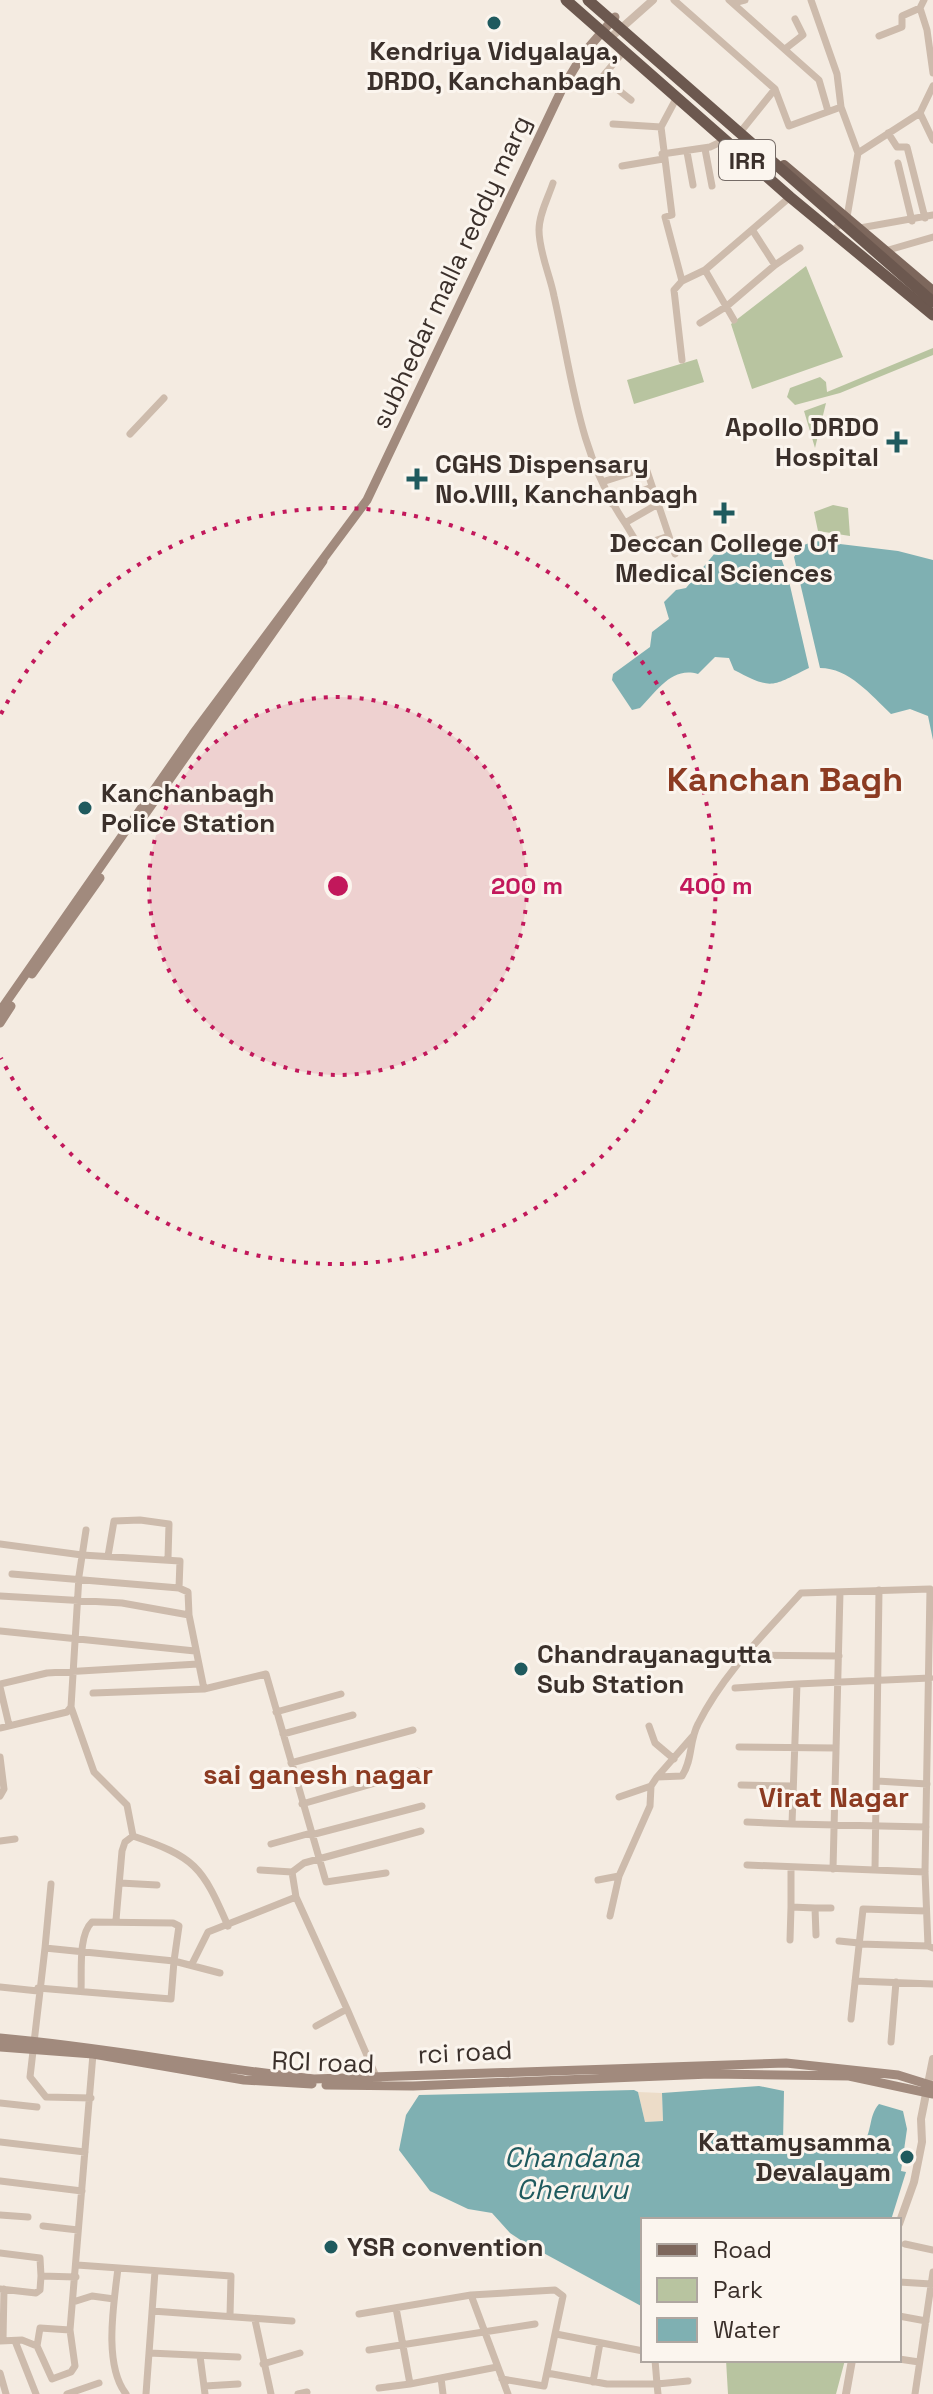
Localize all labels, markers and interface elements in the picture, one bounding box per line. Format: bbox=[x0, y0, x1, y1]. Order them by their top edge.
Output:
marker: Kendriya Vidyalaya, DRDO, Kanchanbagh bbox=[485, 14, 503, 32]
place label: Kendriya Vidyalaya, DRDO, Kanchanbagh bbox=[366, 34, 622, 98]
street label: subhedar malla reddy marg bbox=[363, 110, 539, 434]
road number: IRR bbox=[719, 140, 775, 180]
place label: Apollo DRDO Hospital bbox=[725, 410, 879, 474]
marker: Apollo DRDO Hospital bbox=[886, 431, 908, 453]
place label: CGHS Dispensary No.VIII, Kanchanbagh bbox=[435, 447, 698, 511]
marker: CGHS Dispensary No.VIII, Kanchanbagh bbox=[406, 468, 428, 490]
marker: Deccan College Of Medical Sciences bbox=[713, 502, 735, 524]
place label: Deccan College Of Medical Sciences bbox=[609, 526, 839, 590]
district label: Kanchan Bagh bbox=[667, 758, 903, 801]
place label: Kanchanbagh Police Station bbox=[101, 776, 275, 840]
marker: Kanchanbagh Police Station bbox=[76, 799, 94, 817]
text: 200 m bbox=[491, 870, 563, 901]
text: 400 m bbox=[680, 870, 752, 901]
centre of rings bbox=[324, 872, 352, 900]
place label: Chandrayanagutta Sub Station bbox=[537, 1637, 772, 1701]
marker: Chandrayanagutta Sub Station bbox=[512, 1660, 530, 1678]
district label: sai ganesh nagar bbox=[203, 1756, 433, 1792]
district label: Virat Nagar bbox=[759, 1779, 909, 1815]
street label: rci road bbox=[417, 2033, 513, 2071]
street label: RCI road bbox=[271, 2043, 375, 2081]
place label: Kattamysamma Devalayam bbox=[698, 2125, 891, 2189]
water label: Chandana Cheruvu bbox=[504, 2139, 641, 2207]
marker: Kattamysamma Devalayam bbox=[898, 2148, 916, 2166]
legend bbox=[641, 2218, 901, 2362]
place label: YSR convention bbox=[347, 2230, 544, 2264]
text: Road bbox=[713, 2234, 772, 2265]
marker: YSR convention bbox=[322, 2238, 340, 2256]
text: Park bbox=[713, 2274, 763, 2305]
text: Water bbox=[713, 2314, 781, 2345]

